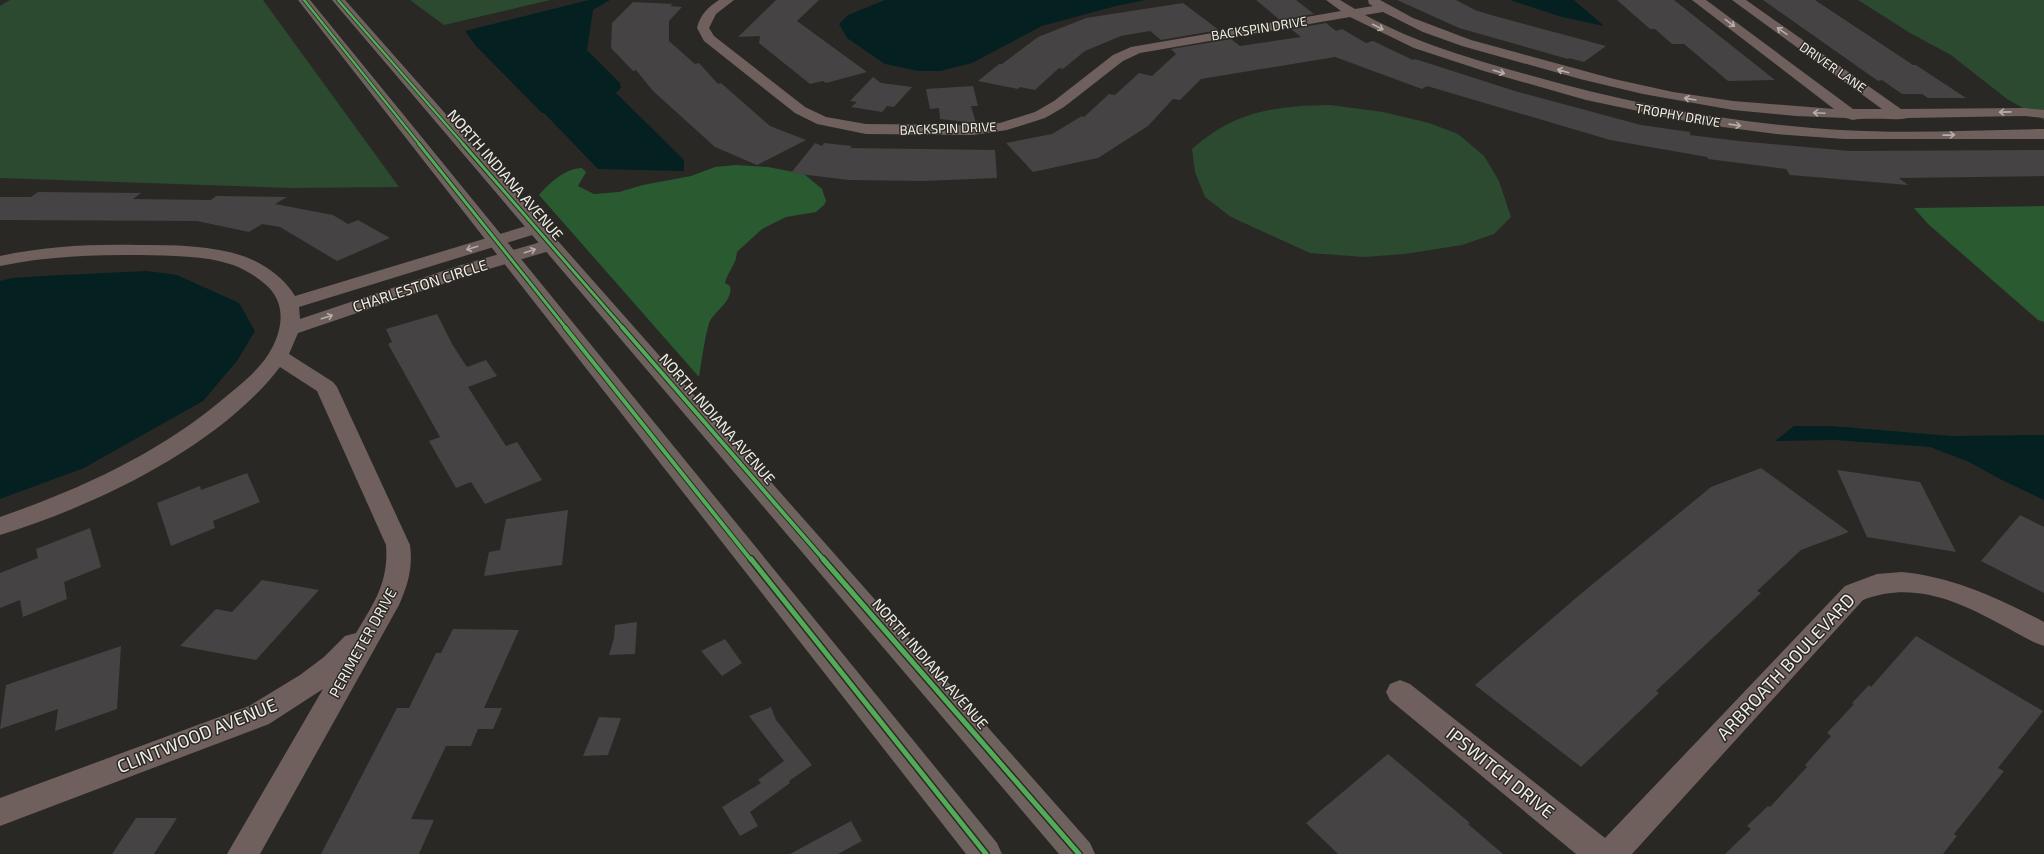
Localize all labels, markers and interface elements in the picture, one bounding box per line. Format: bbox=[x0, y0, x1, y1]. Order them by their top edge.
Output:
street label: BACKSPIN DRIVE bbox=[1210, 13, 1308, 43]
one-way arrow bbox=[1724, 19, 1735, 28]
one-way arrow bbox=[1371, 24, 1383, 31]
one-way arrow bbox=[1777, 27, 1788, 35]
street label: DRIVER LANE bbox=[1797, 38, 1869, 96]
one-way arrow bbox=[1557, 67, 1570, 74]
one-way arrow bbox=[1493, 69, 1506, 76]
one-way arrow bbox=[1684, 95, 1697, 103]
street label: TROPHY DRIVE bbox=[1634, 100, 1722, 130]
street label: NORTH INDIANA AVENUE bbox=[444, 105, 567, 243]
one-way arrow bbox=[1999, 108, 2012, 116]
one-way arrow bbox=[1813, 109, 1826, 117]
street label: BACKSPIN DRIVE bbox=[899, 118, 997, 138]
one-way arrow bbox=[1728, 121, 1741, 129]
one-way arrow bbox=[1942, 131, 1955, 139]
one-way arrow bbox=[465, 245, 478, 252]
one-way arrow bbox=[524, 247, 537, 254]
street label: CHARLESTON CIRCLE bbox=[350, 255, 489, 315]
one-way arrow bbox=[320, 312, 332, 320]
street label: NORTH INDIANA AVENUE bbox=[656, 349, 779, 487]
street label: PERIMETER DRIVE bbox=[325, 585, 400, 700]
street label: ARBROATH BOULEVARD bbox=[1712, 588, 1859, 744]
street label: NORTH INDIANA AVENUE bbox=[869, 594, 992, 732]
street label: CLINTWOOD AVENUE bbox=[114, 693, 280, 777]
street label: IPSWITCH DRIVE bbox=[1442, 722, 1559, 822]

